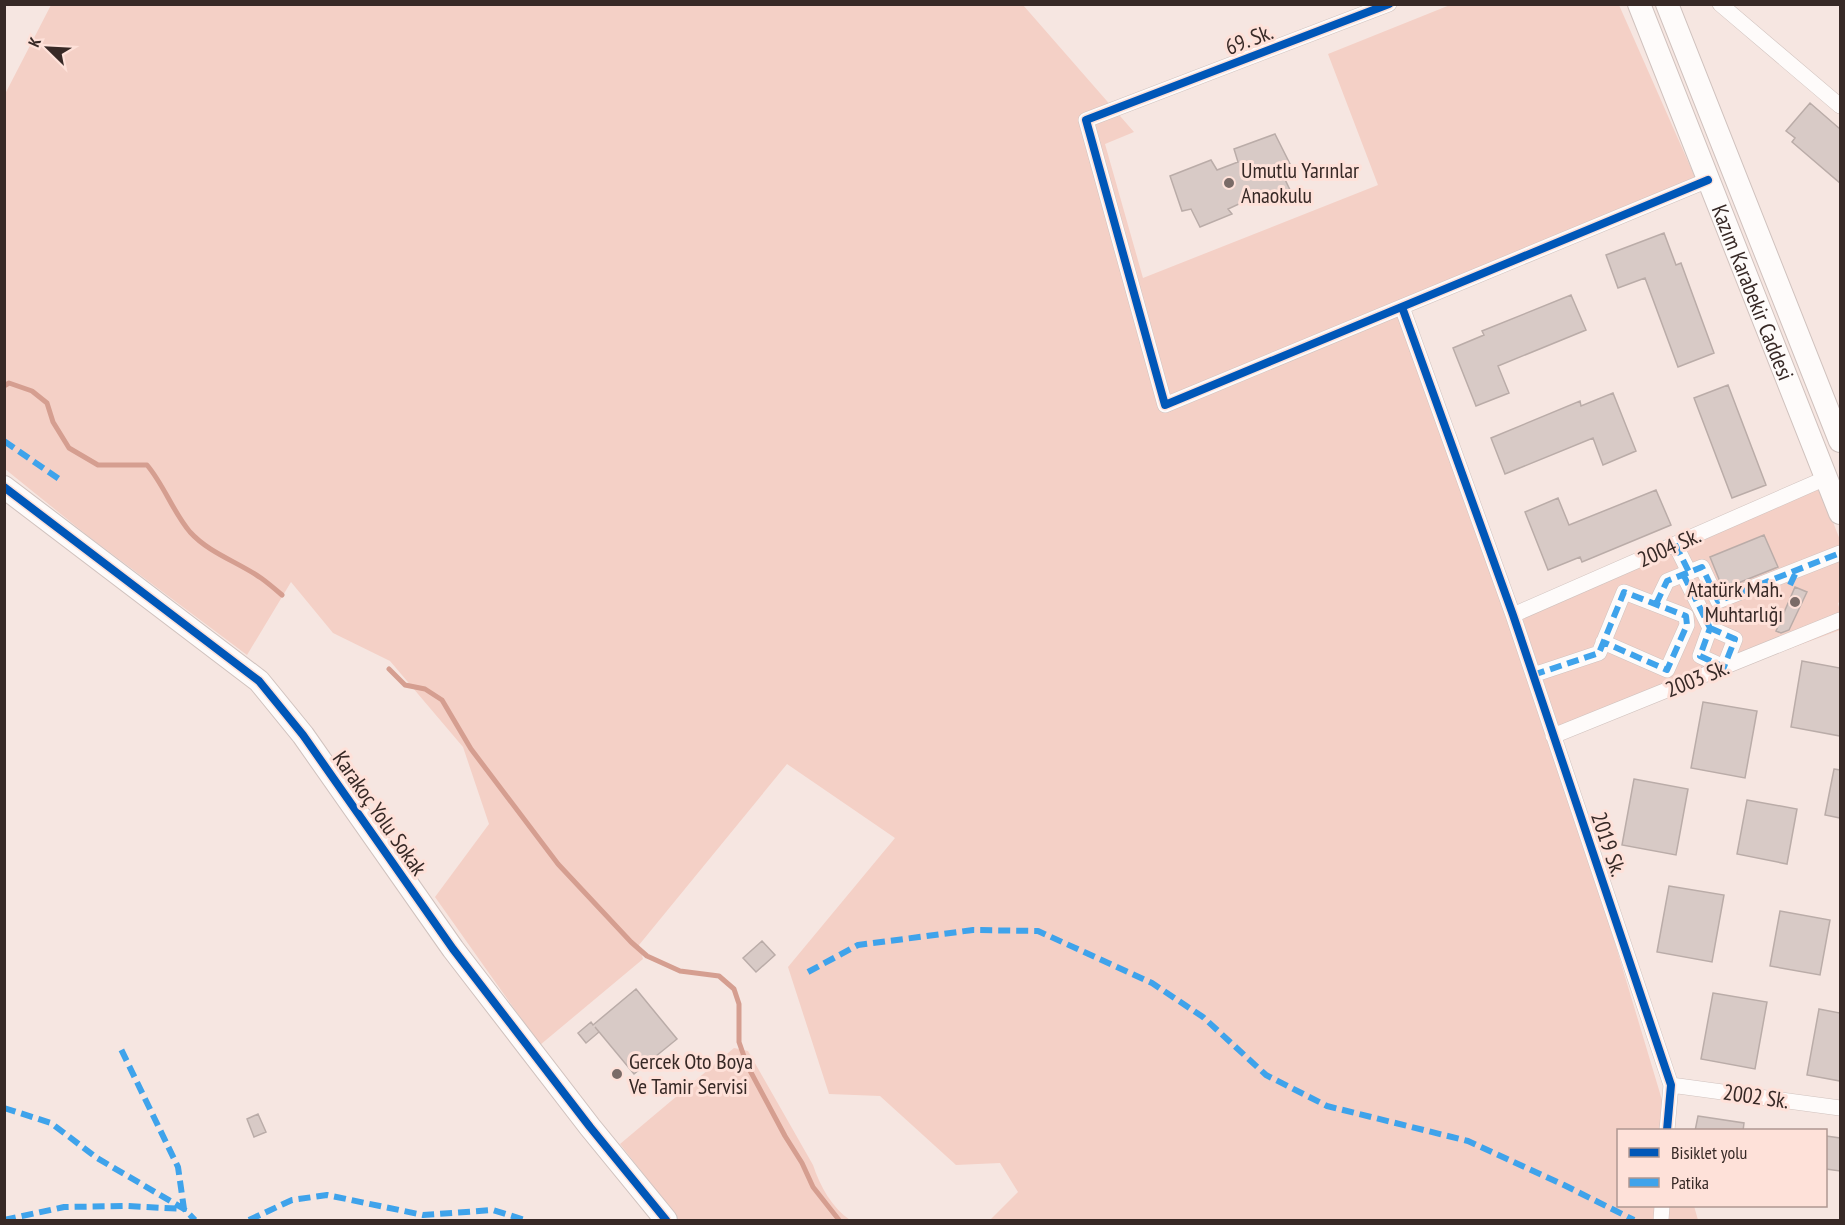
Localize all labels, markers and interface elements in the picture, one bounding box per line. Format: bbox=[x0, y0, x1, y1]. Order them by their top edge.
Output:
street label: 69. Sk. bbox=[1221, 17, 1277, 61]
north arrow bbox=[18, 18, 78, 78]
text: K bbox=[23, 33, 45, 50]
place label: Umutlu Yarınlar Anaokulu bbox=[1241, 156, 1359, 209]
marker: Umutlu Yarınlar Anaokulu bbox=[1222, 176, 1236, 190]
street label: Kazım Karabekir Caddesi bbox=[1706, 200, 1800, 384]
street label: 2004 Sk. bbox=[1633, 521, 1705, 573]
place label: Atatürk Mah. Muhtarlığı bbox=[1687, 575, 1783, 628]
marker: Atatürk Mah. Muhtarlığı bbox=[1788, 595, 1802, 609]
street label: 2003 Sk. bbox=[1661, 653, 1733, 703]
street label: Karakoç Yolu Sokak bbox=[327, 745, 433, 881]
street label: 2019 Sk. bbox=[1585, 808, 1633, 880]
place label: Gercek Oto Boya Ve Tamir Servisi bbox=[628, 1047, 753, 1100]
marker: Gercek Oto Boya Ve Tamir Servisi bbox=[610, 1067, 624, 1081]
street label: 2002 Sk. bbox=[1721, 1078, 1791, 1114]
legend bbox=[1617, 1129, 1827, 1207]
text: Bisiklet yolu bbox=[1671, 1141, 1747, 1164]
text: Patika bbox=[1671, 1171, 1709, 1194]

